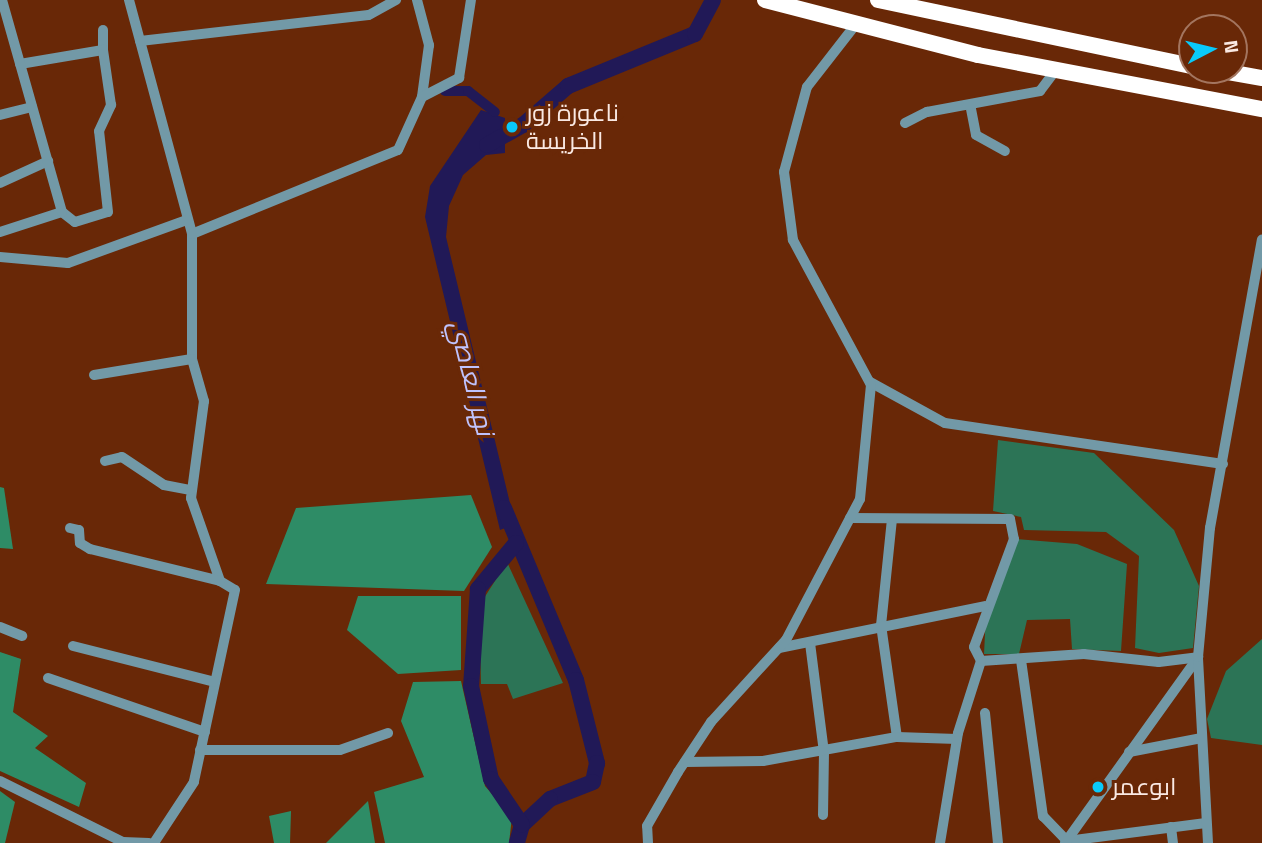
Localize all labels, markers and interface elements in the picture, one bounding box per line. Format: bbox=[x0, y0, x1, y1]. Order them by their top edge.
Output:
north arrow bbox=[1178, 14, 1248, 84]
text: N bbox=[1217, 38, 1248, 55]
place label: ناعورة زور الخريسة bbox=[526, 99, 619, 155]
marker: ناعورة زور الخريسة bbox=[504, 119, 520, 135]
water label: نهر العاصي bbox=[443, 317, 501, 439]
place label: ابوعمر bbox=[1112, 773, 1176, 801]
marker: ابوعمر bbox=[1090, 779, 1106, 795]

